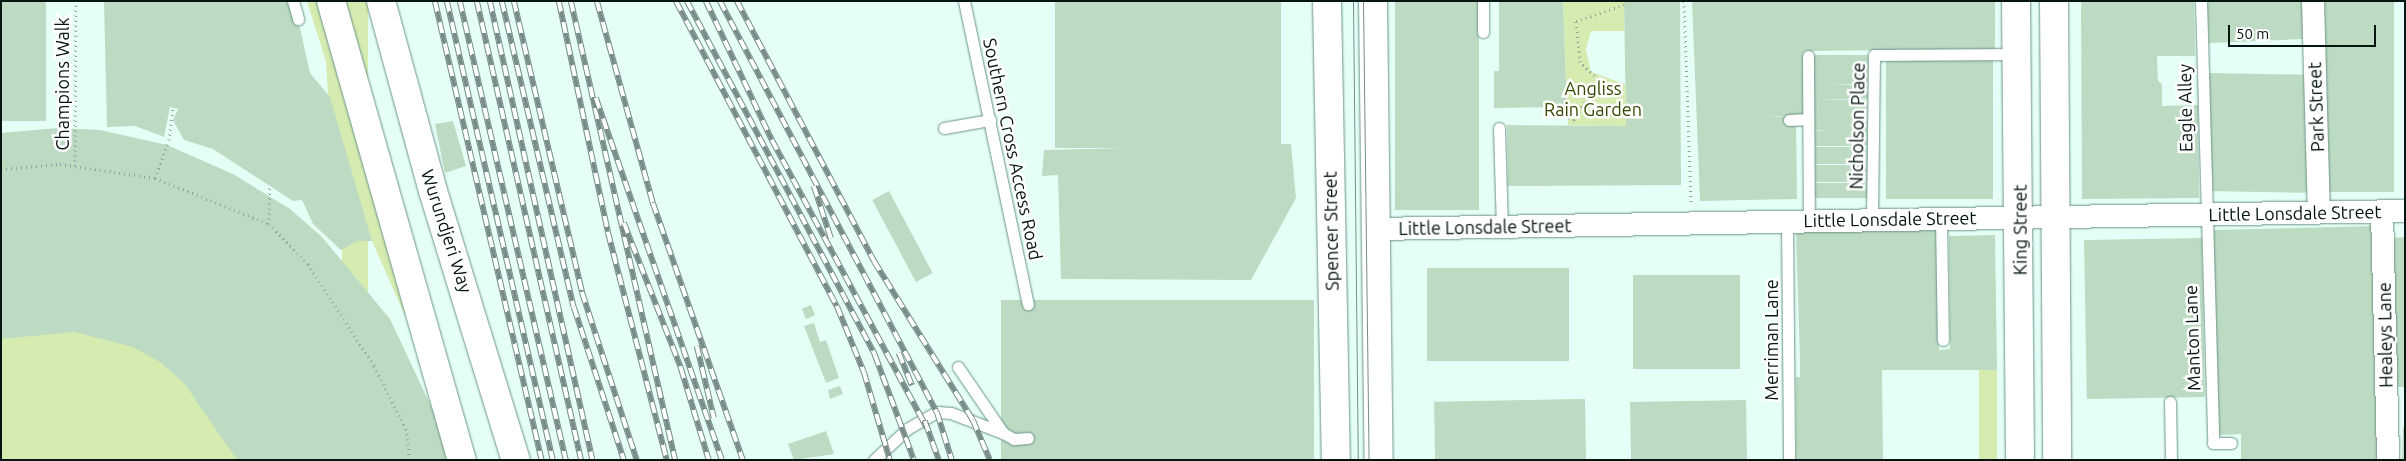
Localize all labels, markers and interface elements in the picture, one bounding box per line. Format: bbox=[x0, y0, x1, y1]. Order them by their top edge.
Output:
scale bar bbox=[2231, 15, 2378, 47]
street label: Champions Walk bbox=[51, 17, 73, 151]
text: 50 m bbox=[2236, 25, 2269, 42]
street label: Southern Cross Access Road bbox=[979, 36, 1047, 262]
street label: Nicholson Place bbox=[1845, 62, 1869, 190]
street label: Park Street bbox=[2304, 62, 2328, 152]
street label: Eagle Alley bbox=[2173, 64, 2197, 152]
park label: Angliss Rain Garden bbox=[1544, 78, 1642, 120]
street label: Wurundjeri Way bbox=[417, 167, 477, 295]
street label: Spencer Street bbox=[1319, 171, 1343, 291]
street label: King Street bbox=[2009, 185, 2031, 275]
street label: Little Lonsdale Street bbox=[2208, 201, 2382, 225]
street label: Little Lonsdale Street bbox=[1803, 207, 1977, 231]
street label: Little Lonsdale Street bbox=[1398, 215, 1572, 239]
street label: Merriman Lane bbox=[1760, 279, 1782, 401]
street label: Healeys Lane bbox=[2373, 282, 2397, 388]
street label: Manton Lane bbox=[2179, 285, 2205, 391]

